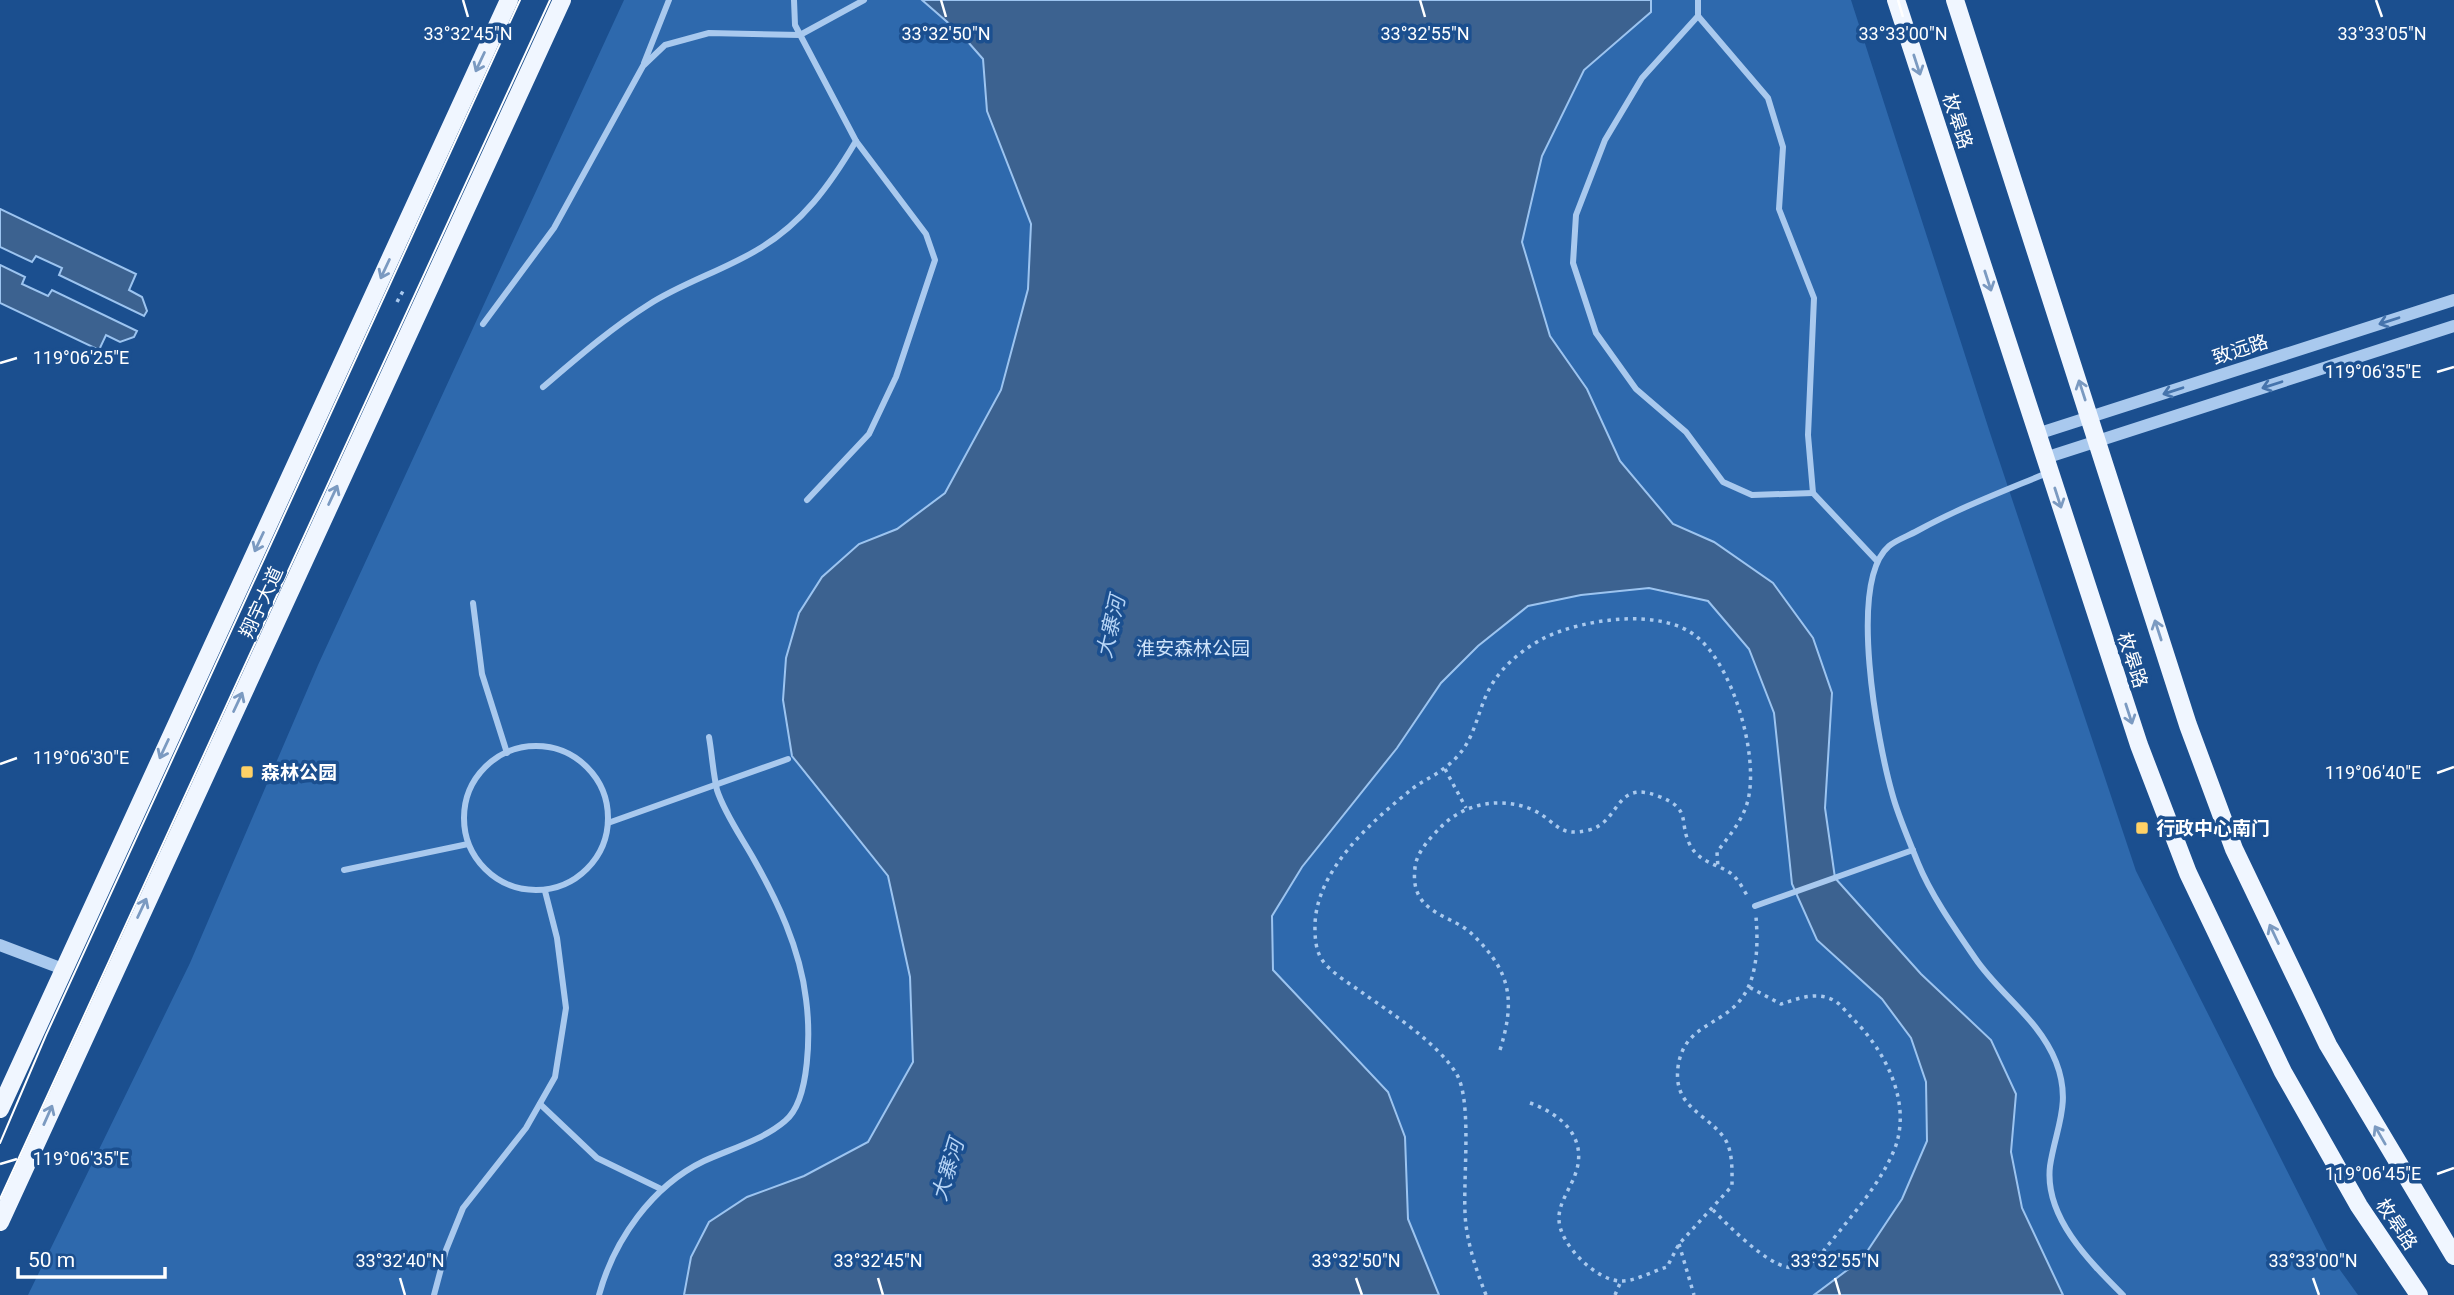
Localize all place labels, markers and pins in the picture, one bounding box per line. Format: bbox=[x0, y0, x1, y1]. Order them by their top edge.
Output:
place label: 森林公园 bbox=[261, 761, 337, 784]
marker: 森林公园 bbox=[239, 764, 255, 780]
place label: 行政中心南门 bbox=[2156, 817, 2270, 840]
marker: 行政中心南门 bbox=[2134, 820, 2150, 836]

